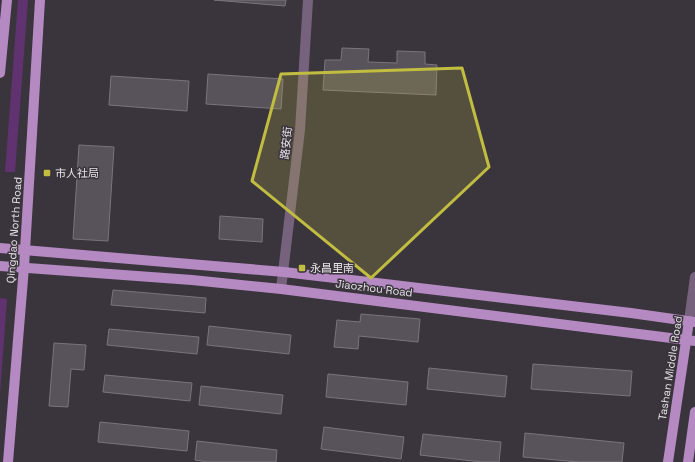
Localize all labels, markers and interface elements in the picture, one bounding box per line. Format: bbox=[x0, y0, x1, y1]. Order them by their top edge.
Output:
street label: 路安街 bbox=[277, 126, 295, 160]
place label: 市人社局 bbox=[55, 166, 99, 180]
marker: 市人社局 bbox=[42, 168, 52, 178]
street label: Qingdao North Road bbox=[3, 176, 25, 284]
place label: 永昌里南 bbox=[310, 261, 354, 275]
marker: 永昌里南 bbox=[297, 263, 307, 273]
street label: Jiaozhou Road bbox=[335, 276, 413, 300]
street label: Tashan Middle Road bbox=[655, 315, 685, 421]

